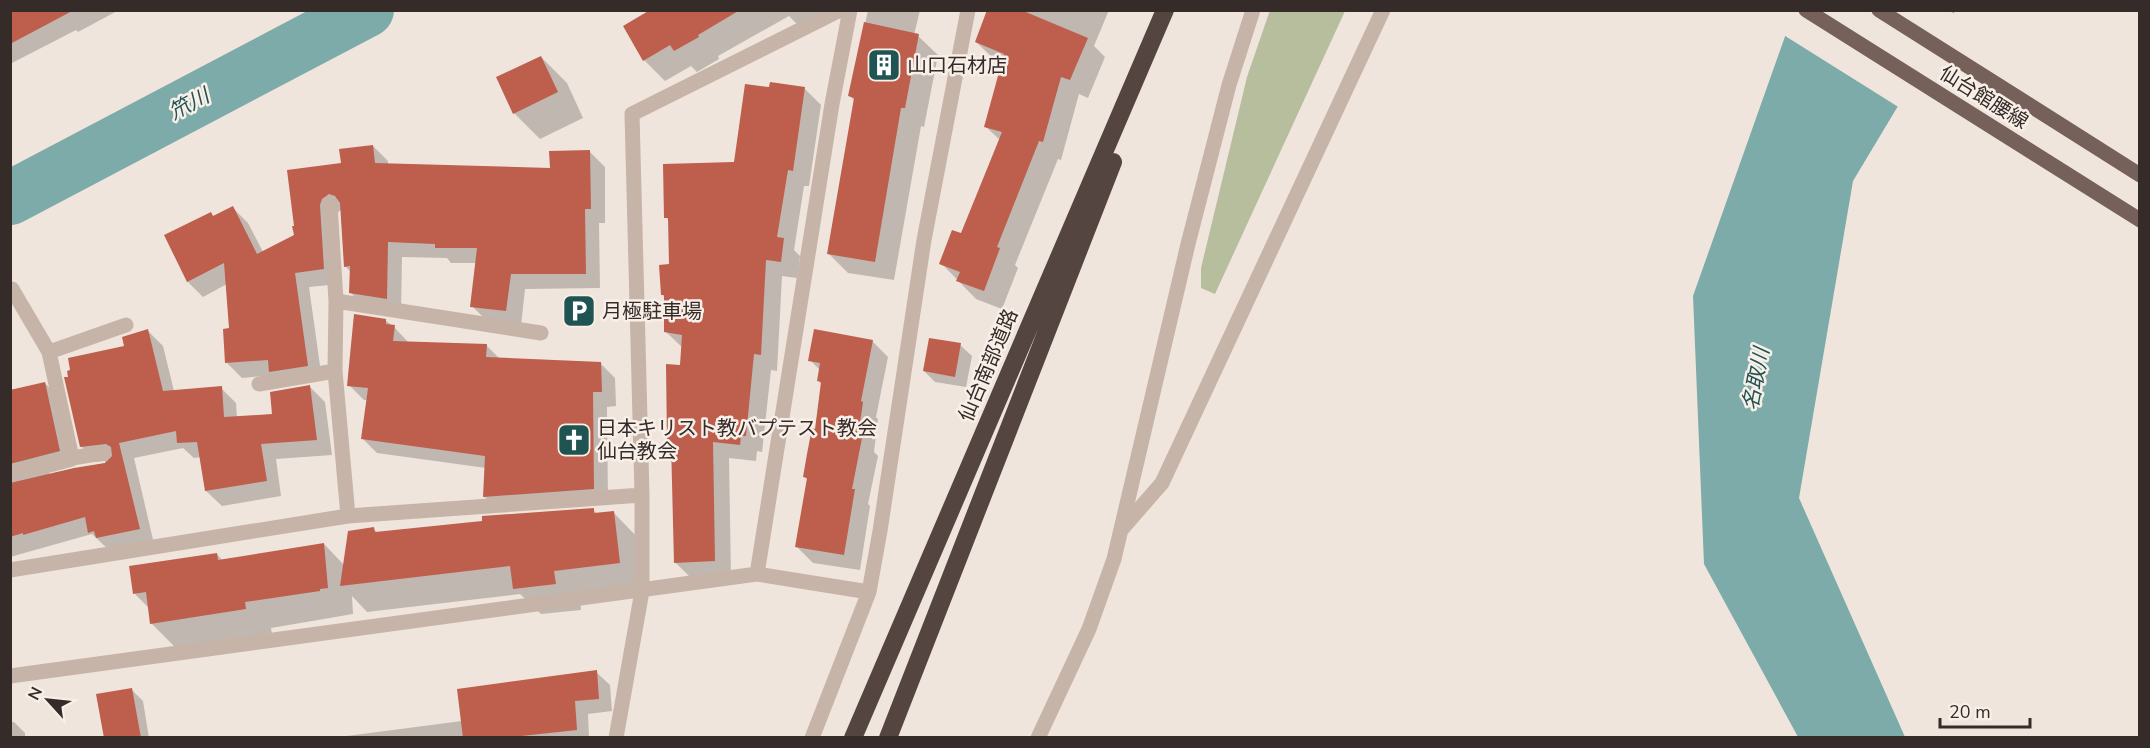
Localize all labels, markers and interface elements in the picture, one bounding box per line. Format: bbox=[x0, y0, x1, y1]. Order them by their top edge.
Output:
building icon: 山口石材店 bbox=[866, 47, 902, 83]
place label: 山口石材店 bbox=[907, 52, 1007, 79]
street label: 仙台館腰線 bbox=[1934, 59, 2033, 135]
water label: 笊川 bbox=[164, 81, 216, 126]
parking icon: 月極駐車場 bbox=[561, 293, 597, 329]
place label: 月極駐車場 bbox=[602, 298, 702, 325]
street label: 仙台南部道路 bbox=[953, 305, 1024, 426]
water label: 名取川 bbox=[1736, 343, 1776, 413]
place label: 日本キリスト教バプテスト教会 仙台教会 bbox=[597, 415, 877, 465]
church icon: 日本キリスト教バプテスト教会 仙台教会 bbox=[556, 422, 592, 458]
north arrow bbox=[18, 670, 78, 730]
text: N bbox=[23, 683, 48, 704]
scale bar bbox=[1940, 691, 2030, 729]
text: 20 m bbox=[1949, 700, 1991, 724]

